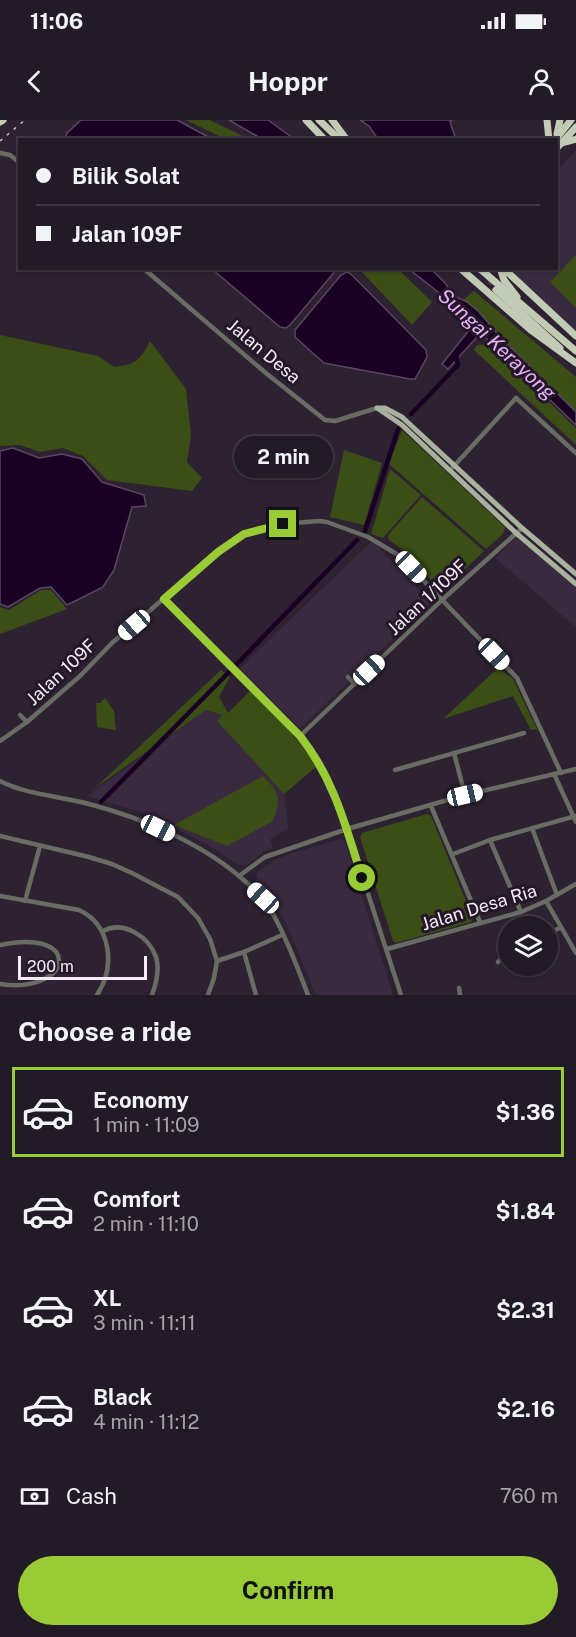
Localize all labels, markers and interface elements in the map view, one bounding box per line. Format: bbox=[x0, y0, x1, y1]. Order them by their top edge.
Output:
text: 11:06 bbox=[30, 8, 83, 34]
icon: back bbox=[18, 65, 51, 98]
text: Hoppr bbox=[248, 65, 328, 97]
icon: person bbox=[525, 65, 558, 98]
text: Bilik Solat bbox=[72, 163, 180, 189]
text: Jalan 109F bbox=[72, 221, 182, 247]
water label: Sungai Kerayong bbox=[433, 283, 561, 405]
street label: Jalan Desa bbox=[223, 314, 305, 388]
callout: 2 min bbox=[234, 437, 332, 479]
text: 2 min bbox=[257, 445, 310, 469]
route end bbox=[269, 510, 296, 537]
car bbox=[392, 548, 430, 586]
street label: Jalan 1/109F bbox=[383, 555, 471, 639]
car bbox=[115, 606, 153, 644]
street label: Jalan 109F bbox=[22, 635, 100, 709]
car bbox=[475, 635, 513, 673]
car bbox=[350, 651, 388, 689]
car bbox=[445, 782, 485, 808]
car bbox=[138, 812, 178, 844]
route start bbox=[348, 864, 375, 891]
car bbox=[244, 879, 282, 917]
street label: Jalan Desa Ria bbox=[419, 879, 539, 935]
map controls bbox=[498, 916, 558, 976]
button: layers bbox=[498, 916, 558, 976]
scale bar bbox=[18, 953, 147, 980]
text: 200 m bbox=[27, 957, 74, 976]
text: Choose a ride bbox=[18, 1015, 192, 1047]
icon: car bbox=[21, 1085, 75, 1139]
text: Economy bbox=[93, 1087, 189, 1113]
text: $1.36 bbox=[496, 1099, 555, 1125]
text: 1 min · 11:09 bbox=[93, 1113, 200, 1137]
icon: car bbox=[21, 1184, 75, 1238]
text: Comfort bbox=[93, 1186, 180, 1212]
text: $1.84 bbox=[496, 1198, 555, 1224]
text: 2 min · 11:10 bbox=[93, 1212, 199, 1236]
icon: car bbox=[21, 1283, 75, 1337]
text: XL bbox=[93, 1285, 121, 1311]
text: $2.31 bbox=[496, 1297, 555, 1323]
text: 3 min · 11:11 bbox=[93, 1311, 196, 1335]
icon: car bbox=[21, 1382, 75, 1436]
text: Black bbox=[93, 1384, 152, 1410]
text: $2.16 bbox=[496, 1396, 555, 1422]
text: 4 min · 11:12 bbox=[93, 1410, 199, 1434]
icon: cash bbox=[18, 1480, 51, 1513]
text: Cash bbox=[66, 1483, 117, 1509]
text: 760 m bbox=[500, 1484, 558, 1508]
button: Confirm bbox=[18, 1556, 558, 1625]

